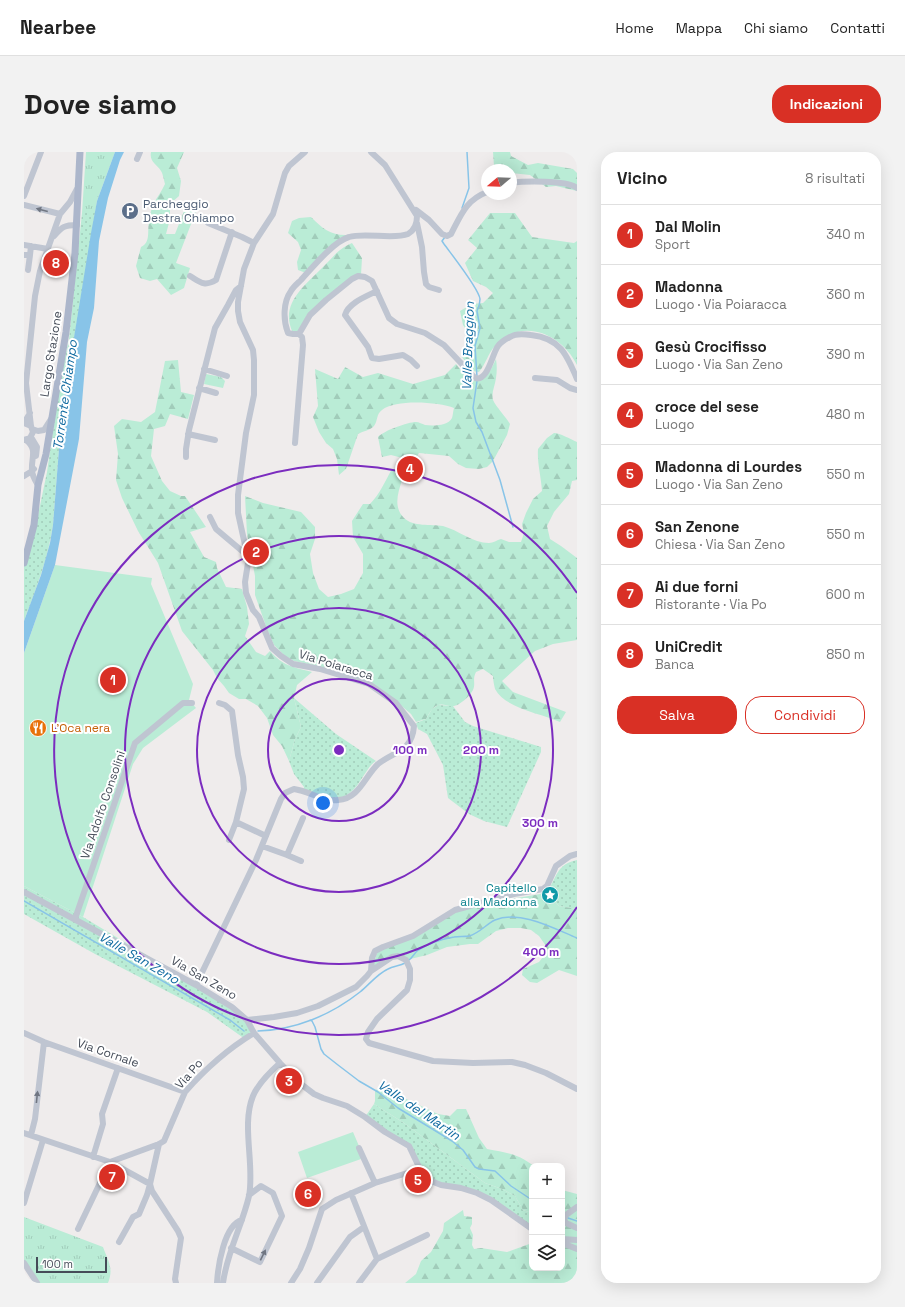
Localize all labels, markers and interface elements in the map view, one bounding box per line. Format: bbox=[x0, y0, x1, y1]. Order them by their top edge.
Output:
text: Nearbee bbox=[20, 15, 96, 40]
text: Home bbox=[616, 19, 654, 37]
text: Mappa bbox=[676, 19, 722, 37]
text: Chi siamo bbox=[744, 19, 808, 37]
text: Contatti bbox=[830, 19, 885, 37]
button: Indicazioni bbox=[772, 85, 881, 123]
text: Dove siamo bbox=[24, 86, 177, 122]
north arrow bbox=[481, 164, 517, 200]
text: Vicino bbox=[617, 167, 667, 189]
text: 8 risultati bbox=[805, 170, 865, 187]
place label: Parcheggio Destra Chiampo bbox=[143, 196, 234, 226]
parking icon: Parcheggio Destra Chiampo bbox=[120, 201, 140, 221]
one-way arrow bbox=[36, 207, 48, 213]
text: Dal Molin bbox=[655, 217, 721, 236]
text: 1 bbox=[627, 226, 633, 243]
text: 340 m bbox=[826, 226, 865, 243]
text: Sport bbox=[655, 236, 690, 253]
pin: 8 bbox=[43, 248, 69, 278]
text: Madonna bbox=[655, 277, 723, 296]
text: 2 bbox=[626, 286, 634, 303]
text: 360 m bbox=[826, 286, 865, 303]
text: Luogo · Via Poiaracca bbox=[655, 296, 787, 313]
water label: Valle Braggion bbox=[458, 300, 478, 391]
street label: Largo Stazione bbox=[36, 310, 66, 398]
text: Gesù Crocifisso bbox=[655, 337, 767, 356]
water label: Torrente Chiampo bbox=[49, 338, 81, 451]
text: 3 bbox=[626, 346, 634, 363]
text: 390 m bbox=[826, 346, 865, 363]
text: Luogo · Via San Zeno bbox=[655, 356, 783, 373]
text: croce del sese bbox=[655, 397, 759, 416]
text: 4 bbox=[626, 406, 634, 423]
text: 480 m bbox=[826, 406, 865, 423]
text: Luogo bbox=[655, 416, 694, 433]
pin: 4 bbox=[397, 454, 423, 484]
text: Madonna di Lourdes bbox=[655, 457, 802, 476]
text: 5 bbox=[626, 466, 634, 483]
text: 550 m bbox=[827, 466, 865, 483]
text: Luogo · Via San Zeno bbox=[655, 476, 783, 493]
text: San Zenone bbox=[655, 517, 739, 536]
text: 6 bbox=[626, 526, 634, 543]
text: 550 m bbox=[827, 526, 865, 543]
text: Chiesa · Via San Zeno bbox=[655, 536, 785, 553]
pin: 2 bbox=[243, 537, 269, 567]
text: Ai due forni bbox=[655, 577, 738, 596]
text: 7 bbox=[626, 586, 634, 603]
text: 600 m bbox=[826, 586, 865, 603]
text: Ristorante · Via Po bbox=[655, 596, 767, 613]
text: UniCredit bbox=[655, 637, 723, 656]
street label: Via Poiaracca bbox=[297, 646, 375, 684]
text: 8 bbox=[626, 646, 634, 663]
text: 850 m bbox=[826, 646, 865, 663]
text: Banca bbox=[655, 656, 694, 673]
pin: 1 bbox=[100, 665, 126, 695]
button: Salva bbox=[617, 696, 737, 734]
button: Condividi bbox=[745, 696, 865, 734]
restaurant icon: L'Oca nera bbox=[28, 718, 48, 738]
place label: L'Oca nera bbox=[51, 720, 110, 736]
text: 100 m bbox=[393, 742, 427, 758]
text: 200 m bbox=[463, 742, 499, 758]
centre of rings bbox=[332, 743, 346, 757]
street label: Via Adolfo Consolini bbox=[77, 749, 129, 861]
your location bbox=[313, 793, 333, 813]
text: 300 m bbox=[522, 815, 558, 831]
place label: Capitello alla Madonna bbox=[460, 880, 537, 910]
place icon: Capitello alla Madonna bbox=[540, 885, 560, 905]
water label: Valle San Zeno bbox=[96, 928, 183, 988]
text: 400 m bbox=[523, 944, 559, 960]
street label: Via San Zeno bbox=[168, 953, 240, 1003]
street label: Via Cornale bbox=[75, 1035, 141, 1071]
street label: Via Po bbox=[172, 1056, 206, 1092]
pin: 3 bbox=[276, 1066, 302, 1096]
water label: Valle del Martin bbox=[375, 1076, 464, 1144]
one-way arrow bbox=[34, 1091, 41, 1103]
pin: 7 bbox=[99, 1162, 125, 1192]
map controls bbox=[529, 1163, 565, 1271]
button: + bbox=[529, 1163, 565, 1199]
pin: 5 bbox=[405, 1165, 431, 1195]
pin: 6 bbox=[295, 1179, 321, 1209]
button: − bbox=[529, 1199, 565, 1235]
button: layers bbox=[529, 1235, 565, 1271]
one-way arrow bbox=[260, 1250, 266, 1261]
scale bar bbox=[36, 1255, 107, 1274]
text: 100 m bbox=[42, 1257, 73, 1271]

